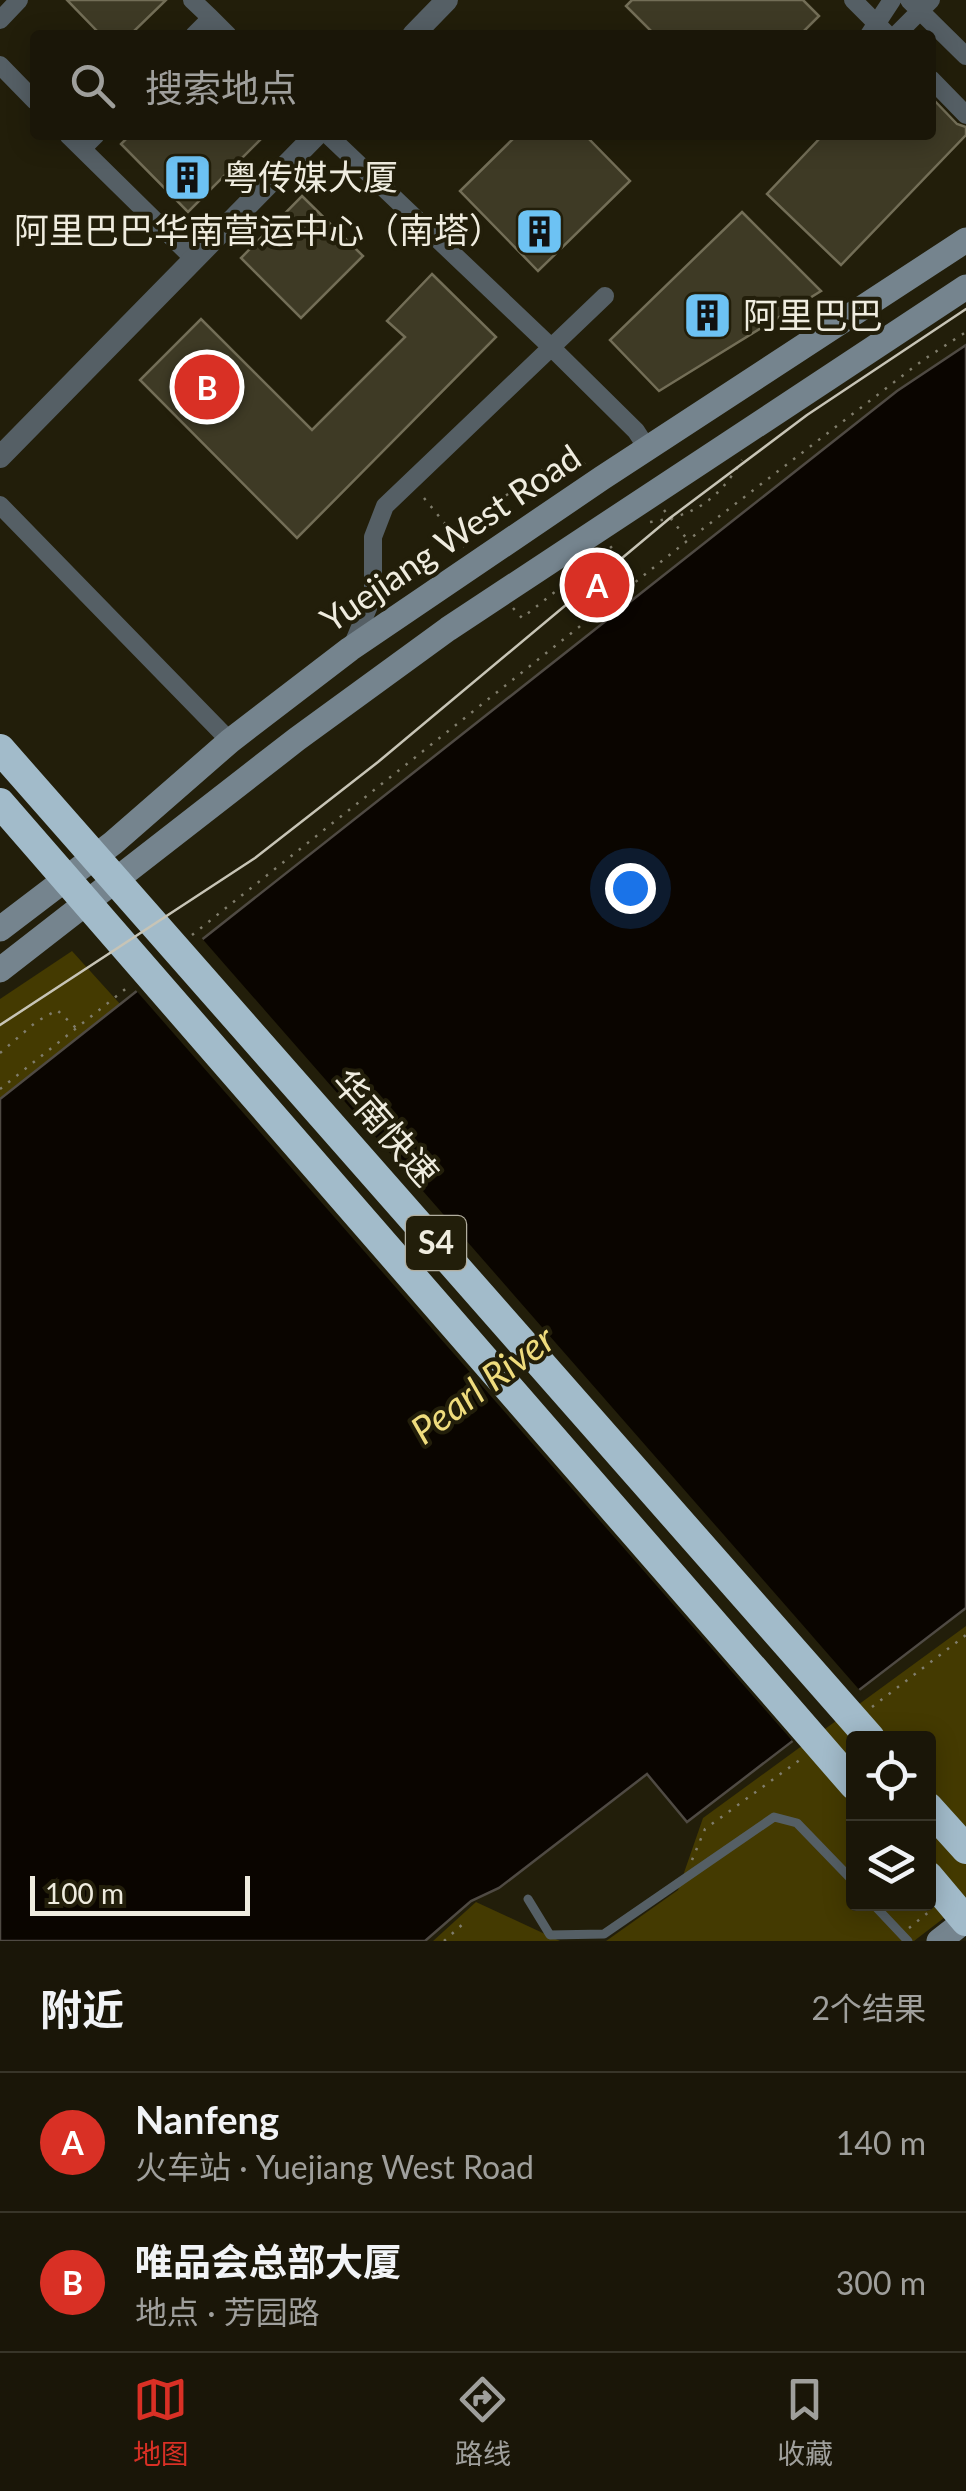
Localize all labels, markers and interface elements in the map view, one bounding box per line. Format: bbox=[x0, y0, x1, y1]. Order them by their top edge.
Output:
search box bbox=[30, 30, 936, 140]
icon: search bbox=[65, 58, 120, 113]
text: 搜索地点 bbox=[145, 64, 297, 110]
building icon: 粤传媒大厦 bbox=[162, 152, 214, 204]
place label: 粤传媒大厦 bbox=[223, 155, 398, 197]
building icon: 阿里巴巴华南营运中心（南塔） bbox=[513, 205, 565, 257]
place label: 阿里巴巴华南营运中心（南塔） bbox=[14, 208, 504, 250]
building icon: 阿里巴巴 bbox=[682, 290, 734, 342]
place label: 阿里巴巴 bbox=[743, 293, 883, 335]
pin: B bbox=[174, 350, 240, 424]
street label: Yuejiang West Road bbox=[312, 435, 588, 640]
pin: A bbox=[564, 548, 630, 622]
your location bbox=[605, 863, 656, 914]
street label: 华南快速 bbox=[325, 1060, 448, 1193]
road number: S4 bbox=[406, 1216, 466, 1270]
water label: Pearl River bbox=[401, 1314, 564, 1452]
map controls bbox=[846, 1731, 936, 1911]
button: locate bbox=[846, 1731, 936, 1821]
button: layers bbox=[846, 1821, 936, 1911]
scale bar bbox=[30, 1871, 250, 1916]
text: 100 m bbox=[45, 1876, 124, 1910]
text: 附近 bbox=[40, 1984, 124, 2034]
text: 2个结果 bbox=[811, 1988, 926, 2027]
text: Nanfeng bbox=[135, 2096, 279, 2142]
text: A bbox=[61, 2123, 84, 2162]
text: 140 m bbox=[836, 2123, 926, 2162]
text: 火车站 · Yuejiang West Road bbox=[135, 2147, 534, 2186]
text: 唯品会总部大厦 bbox=[135, 2238, 401, 2284]
text: B bbox=[62, 2263, 83, 2302]
text: 300 m bbox=[836, 2263, 926, 2302]
text: 地点 · 芳园路 bbox=[135, 2292, 320, 2331]
tab: 地图 bbox=[133, 2372, 189, 2472]
tab: 路线 bbox=[455, 2372, 511, 2472]
tab: 收藏 bbox=[777, 2372, 833, 2472]

